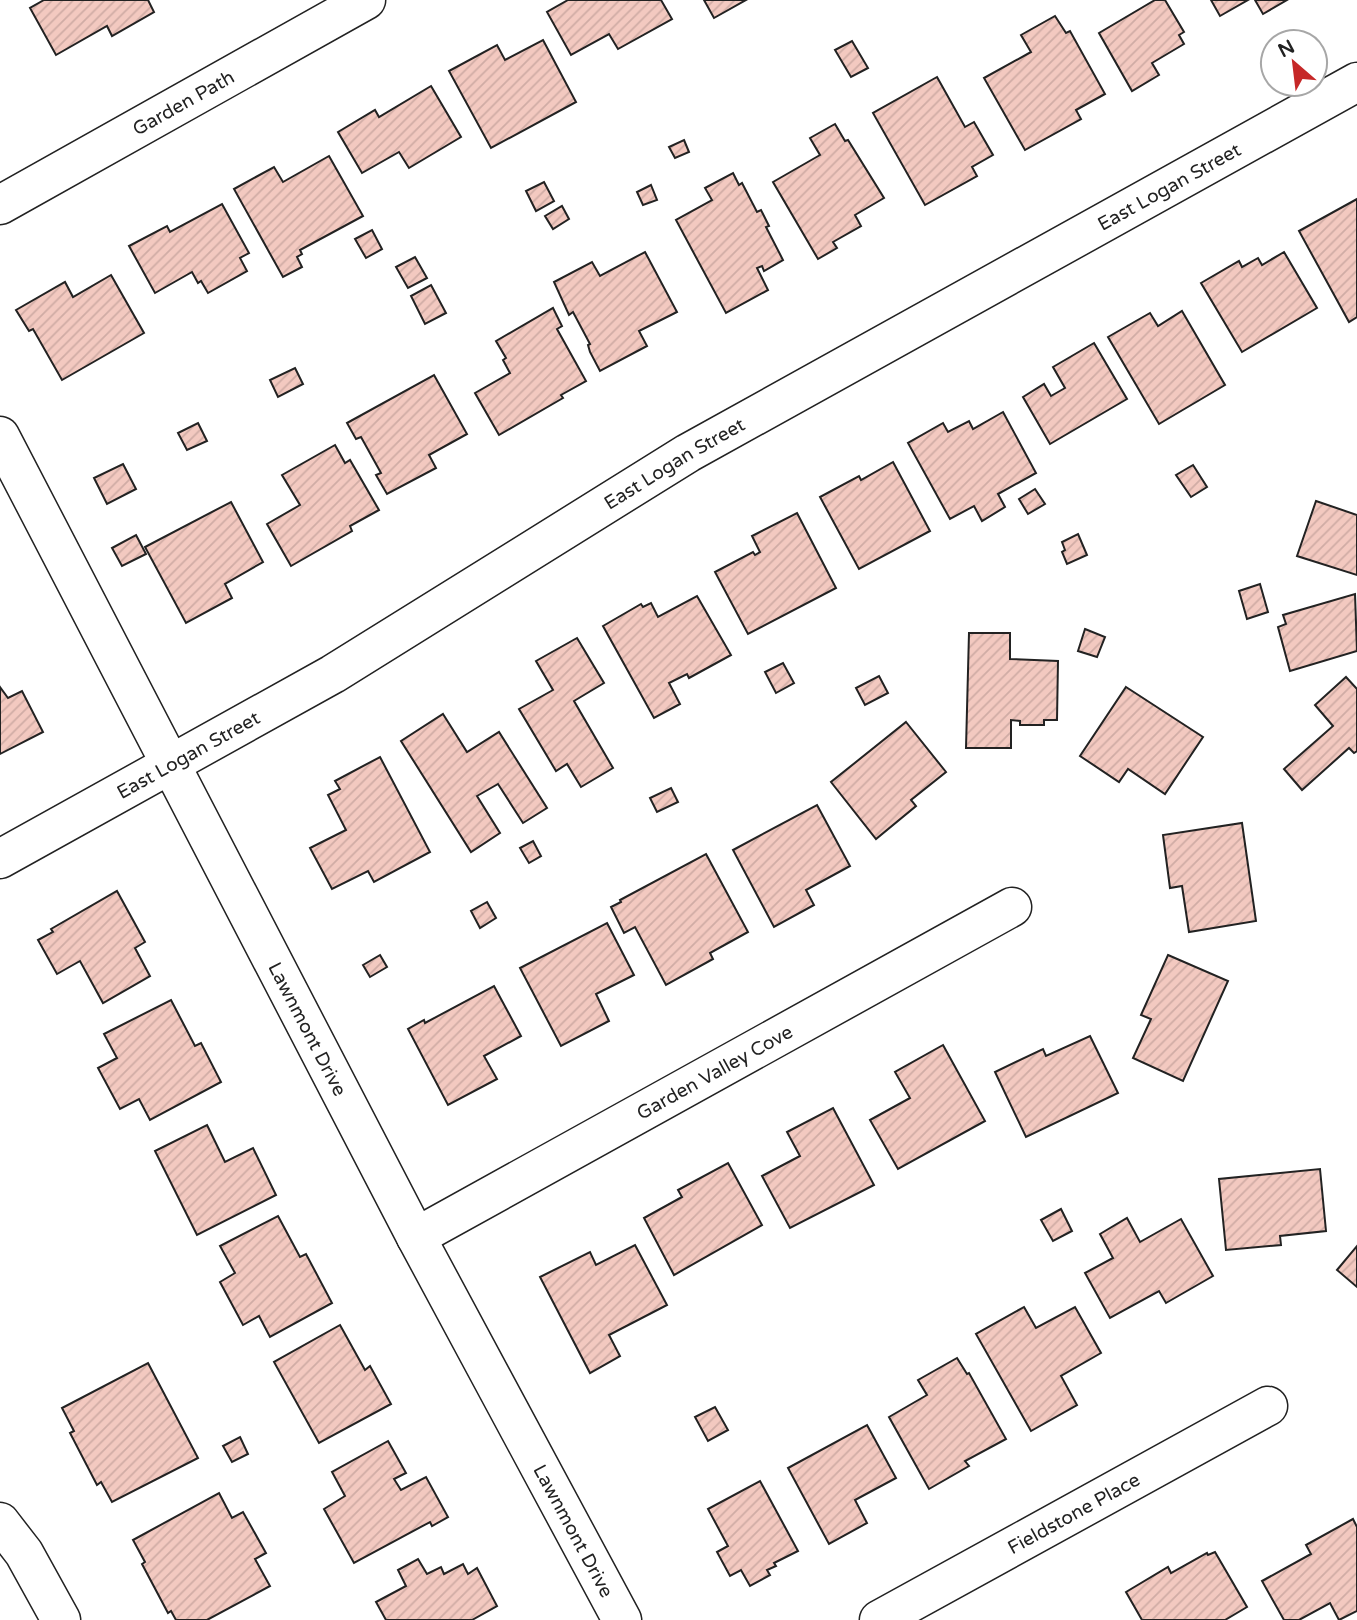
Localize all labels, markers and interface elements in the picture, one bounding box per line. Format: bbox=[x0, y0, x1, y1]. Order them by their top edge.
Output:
north arrow bbox=[1259, 28, 1329, 98]
text: N bbox=[1275, 36, 1298, 62]
street label: Garden Path bbox=[129, 66, 238, 140]
street label: East Logan Street bbox=[1094, 139, 1245, 236]
street label: East Logan Street bbox=[600, 414, 749, 515]
street label: East Logan Street bbox=[113, 707, 264, 804]
street label: Lawnmont Drive bbox=[263, 959, 351, 1100]
street label: Garden Valley Cove bbox=[633, 1021, 796, 1125]
street label: Lawnmont Drive bbox=[528, 1461, 618, 1601]
street label: Fieldstone Place bbox=[1004, 1469, 1144, 1559]

